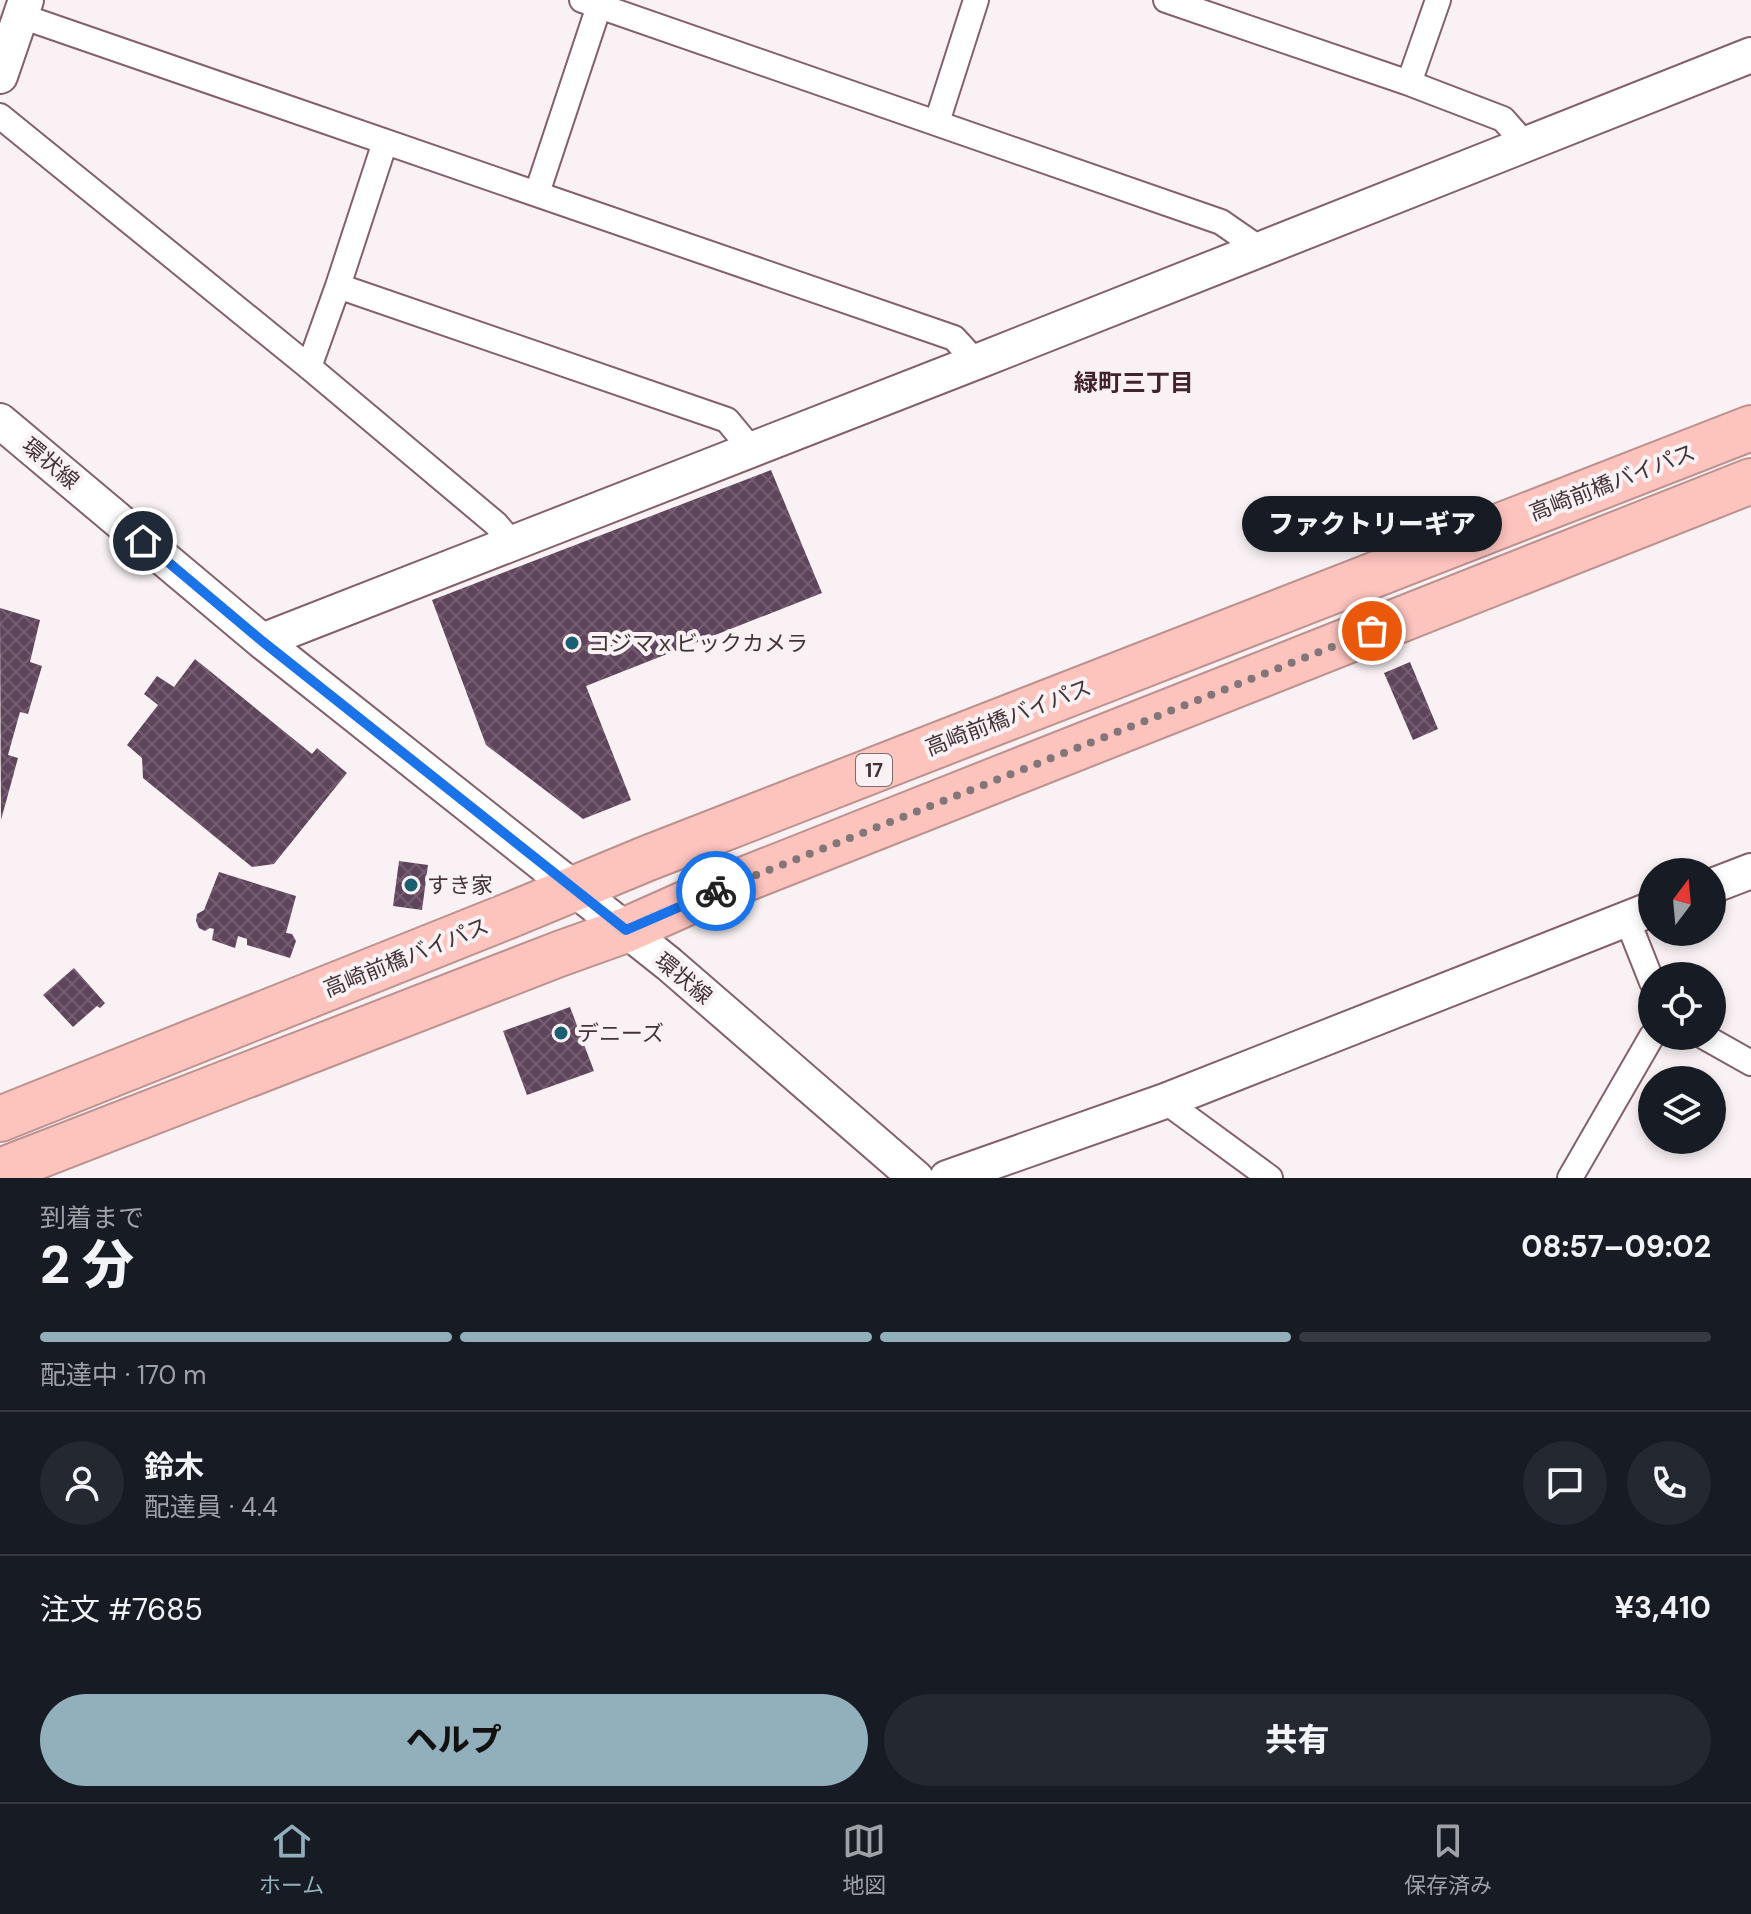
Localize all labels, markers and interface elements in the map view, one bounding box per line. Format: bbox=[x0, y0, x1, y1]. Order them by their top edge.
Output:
district label: 緑町三丁目 bbox=[1074, 367, 1194, 398]
street label: 環状線 bbox=[16, 431, 85, 496]
street label: 高崎前橋バイパス bbox=[1525, 437, 1699, 527]
callout: ファクトリーギア bbox=[1242, 495, 1502, 551]
pin bbox=[109, 507, 177, 575]
text: ファクトリーギア bbox=[1268, 507, 1476, 541]
icon: home bbox=[121, 519, 165, 563]
pin bbox=[1338, 597, 1406, 665]
icon: bag bbox=[1350, 609, 1394, 653]
place label: コジマｘビックカメラ bbox=[588, 629, 808, 658]
marker: コジマｘビックカメラ bbox=[563, 634, 581, 652]
street label: 高崎前橋バイパス bbox=[921, 672, 1095, 762]
road number: 17 bbox=[856, 754, 892, 786]
courier bbox=[676, 851, 756, 931]
north arrow bbox=[1638, 858, 1726, 946]
map controls bbox=[1638, 858, 1726, 1154]
icon: bike bbox=[694, 869, 738, 913]
place label: すき家 bbox=[427, 871, 493, 900]
marker: すき家 bbox=[402, 876, 420, 894]
street label: 高崎前橋バイパス bbox=[319, 911, 493, 1004]
street label: 環状線 bbox=[649, 946, 718, 1011]
button: locate bbox=[1638, 962, 1726, 1050]
place label: デニーズ bbox=[577, 1019, 664, 1048]
marker: デニーズ bbox=[552, 1024, 570, 1042]
button: layers bbox=[1638, 1066, 1726, 1154]
text: 到着まで bbox=[40, 1201, 144, 1235]
text: 08:57–09:02 bbox=[1521, 1227, 1711, 1266]
text: 2 分 bbox=[40, 1231, 134, 1299]
text: 配達中 · 170 m bbox=[40, 1358, 206, 1392]
button: person bbox=[40, 1441, 124, 1525]
button: chat bbox=[1523, 1441, 1607, 1525]
button: phone bbox=[1627, 1441, 1711, 1525]
text: 鈴木 bbox=[144, 1447, 204, 1486]
text: 配達員 · 4.4 bbox=[144, 1490, 278, 1524]
text: ¥3,410 bbox=[1614, 1588, 1711, 1627]
text: 注文 #7685 bbox=[40, 1590, 203, 1629]
button: ヘルプ bbox=[40, 1694, 868, 1786]
button: 共有 bbox=[884, 1694, 1711, 1786]
tab: ホーム bbox=[259, 1819, 324, 1900]
tab: 地図 bbox=[842, 1819, 886, 1900]
tab: 保存済み bbox=[1404, 1819, 1492, 1900]

